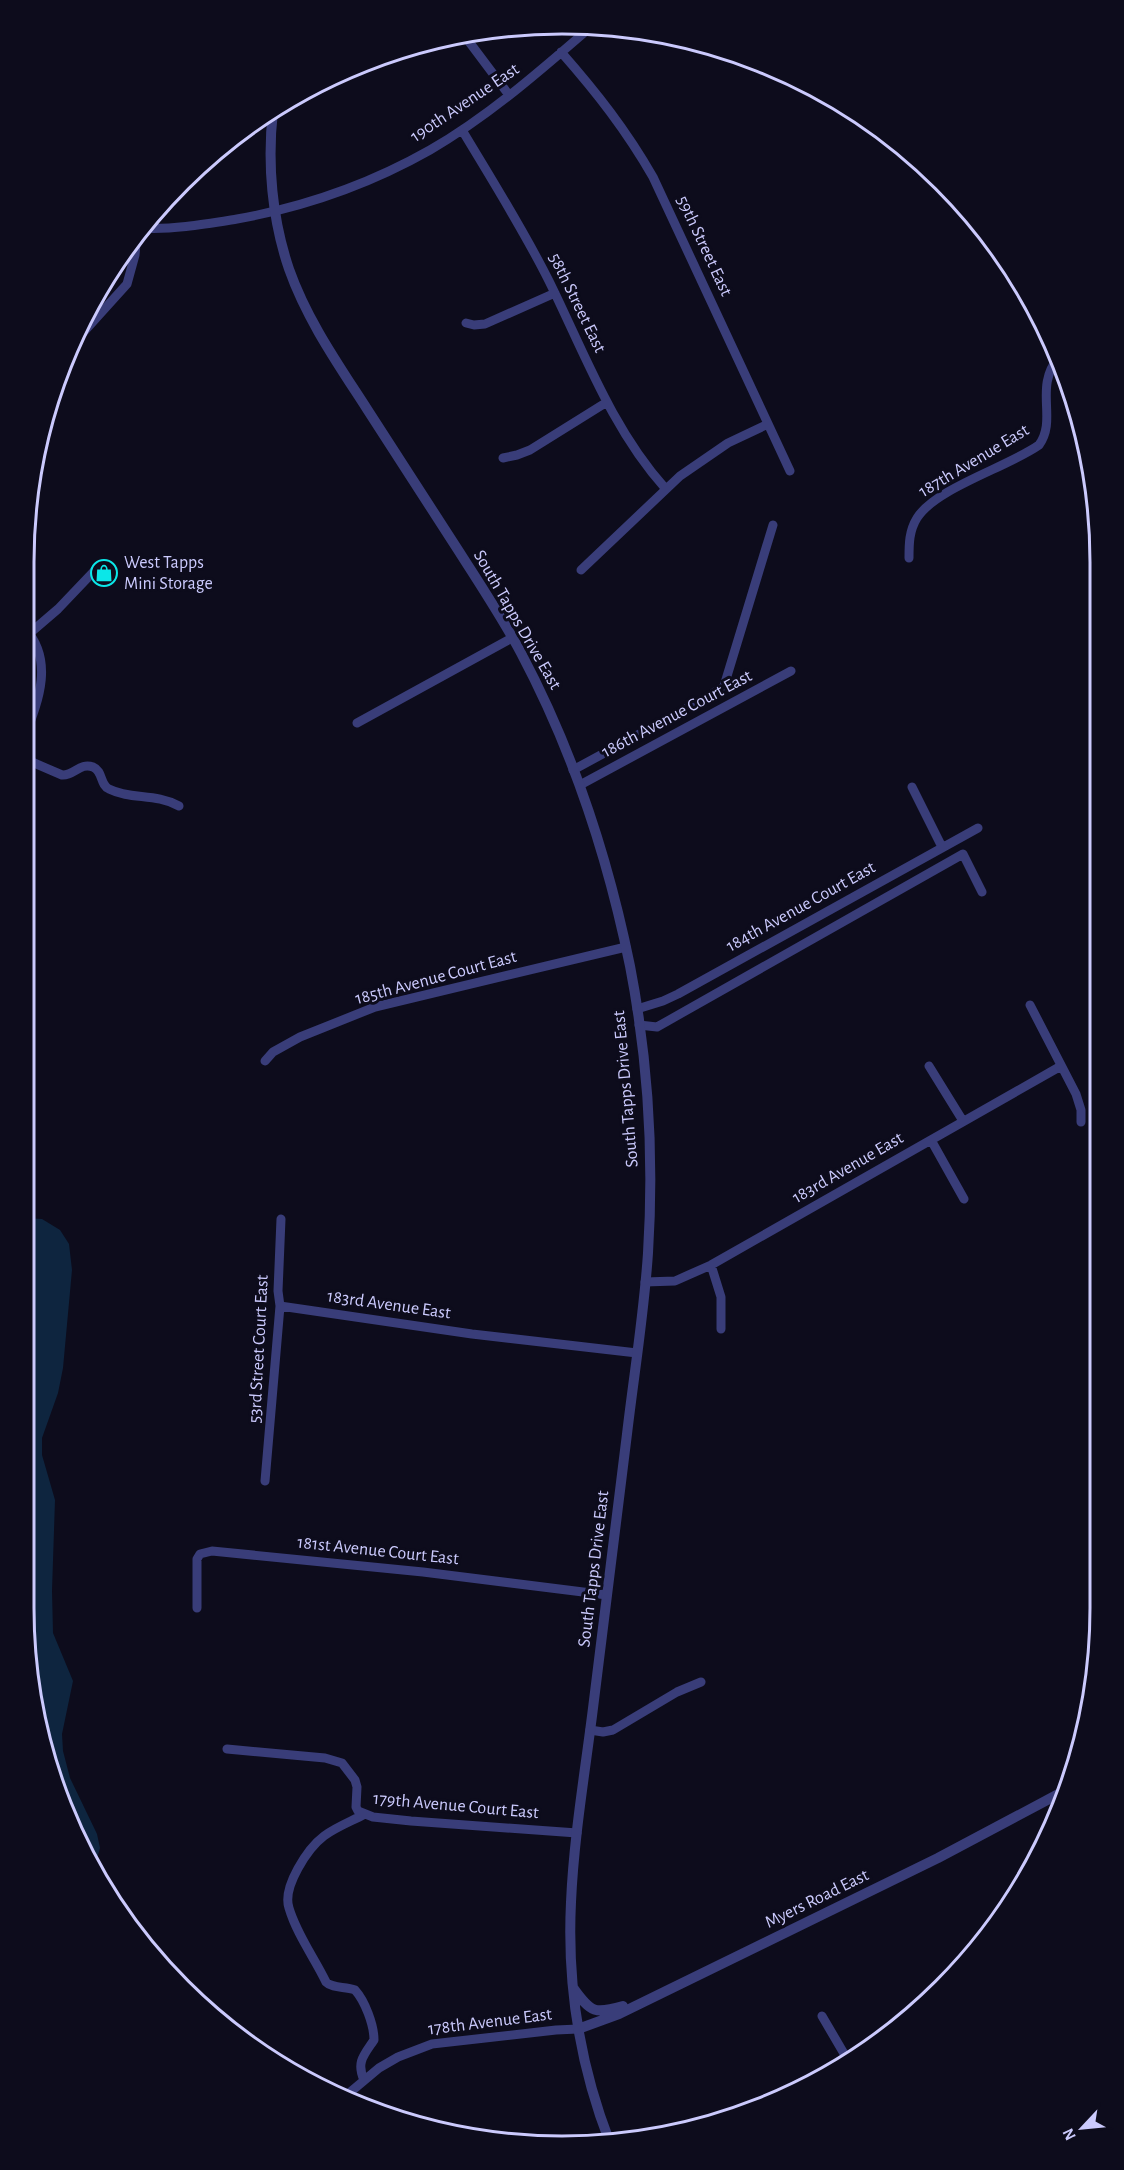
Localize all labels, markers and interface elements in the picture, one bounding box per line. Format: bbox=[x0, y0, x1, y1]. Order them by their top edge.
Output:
street label: 190th Avenue East bbox=[407, 60, 523, 146]
street label: 59th Street East bbox=[673, 193, 735, 299]
street label: 58th Street East bbox=[545, 250, 609, 356]
street label: 187th Avenue East bbox=[916, 421, 1032, 501]
street label: South Tapps Drive East bbox=[470, 547, 564, 693]
place label: West Tapps Mini Storage bbox=[124, 554, 213, 593]
shop icon: West Tapps Mini Storage bbox=[89, 558, 119, 588]
street label: 186th Avenue Court East bbox=[599, 667, 755, 761]
street label: 184th Avenue Court East bbox=[723, 858, 879, 955]
street label: 185th Avenue Court East bbox=[353, 948, 519, 1008]
street label: South Tapps Drive East bbox=[610, 1009, 642, 1168]
street label: 183rd Avenue East bbox=[789, 1129, 907, 1207]
street label: 53rd Street Court East bbox=[246, 1274, 272, 1424]
street label: 183rd Avenue East bbox=[326, 1287, 452, 1323]
street label: South Tapps Drive East bbox=[575, 1489, 613, 1648]
street label: 181st Avenue Court East bbox=[296, 1534, 460, 1568]
street label: 179th Avenue Court East bbox=[372, 1790, 540, 1822]
street label: Myers Road East bbox=[762, 1866, 872, 1932]
street label: 178th Avenue East bbox=[427, 2005, 553, 2039]
north arrow bbox=[1052, 2098, 1112, 2158]
text: N bbox=[1060, 2126, 1079, 2143]

